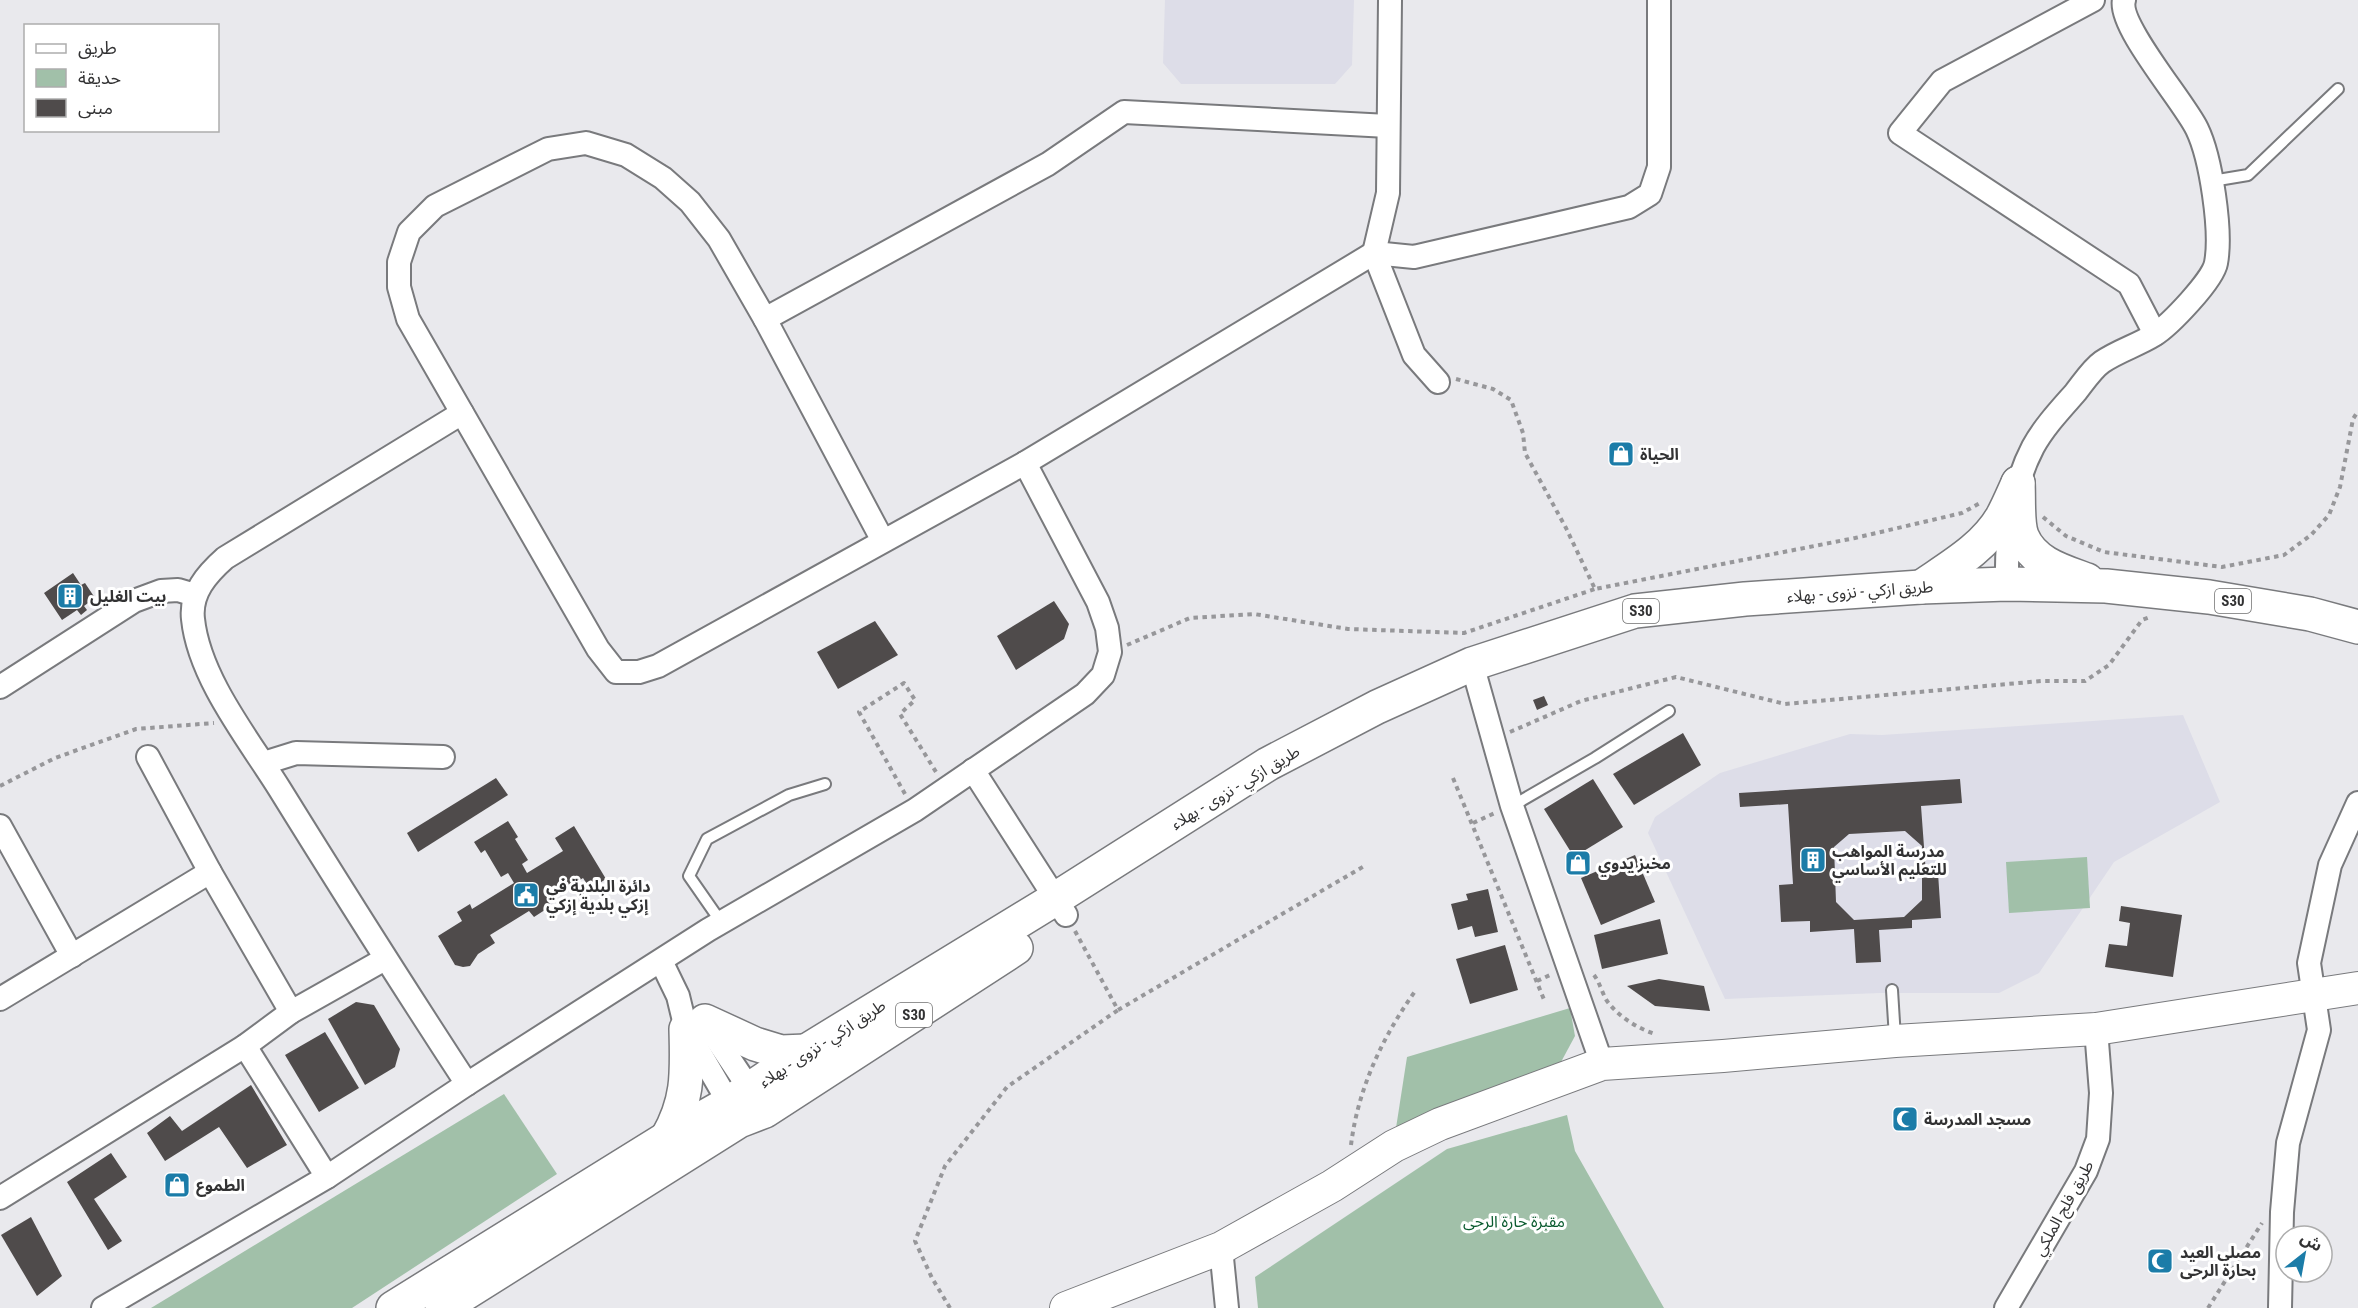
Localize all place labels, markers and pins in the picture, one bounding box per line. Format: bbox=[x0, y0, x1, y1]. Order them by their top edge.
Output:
shop icon: الحياة bbox=[1606, 439, 1636, 469]
place label: الحياة bbox=[1640, 445, 1679, 464]
building icon: بيت الغليل bbox=[55, 581, 85, 611]
place label: بيت الغليل bbox=[90, 587, 166, 606]
place label: مدرسة المواهب للتعليم الأساسي bbox=[1832, 842, 1947, 883]
building icon: مدرسة المواهب للتعليم الأساسي bbox=[1798, 845, 1828, 875]
shop icon: مخبز يدوي bbox=[1563, 848, 1593, 878]
place label: مخبز يدوي bbox=[1598, 854, 1671, 877]
place label: دائرة البلدية في إزكي بلدية إزكي bbox=[546, 877, 651, 918]
public building icon: دائرة البلدية في إزكي بلدية إزكي bbox=[511, 880, 541, 910]
mosque icon: مسجد المدرسة bbox=[1890, 1104, 1920, 1134]
place label: مسجد المدرسة bbox=[1924, 1110, 2031, 1129]
shop icon: الطموع bbox=[162, 1170, 192, 1200]
place label: الطموع bbox=[196, 1176, 245, 1197]
place label: مصلى العيد بحارة الرحى bbox=[2180, 1243, 2261, 1280]
mosque icon: مصلى العيد بحارة الرحى bbox=[2145, 1246, 2175, 1276]

